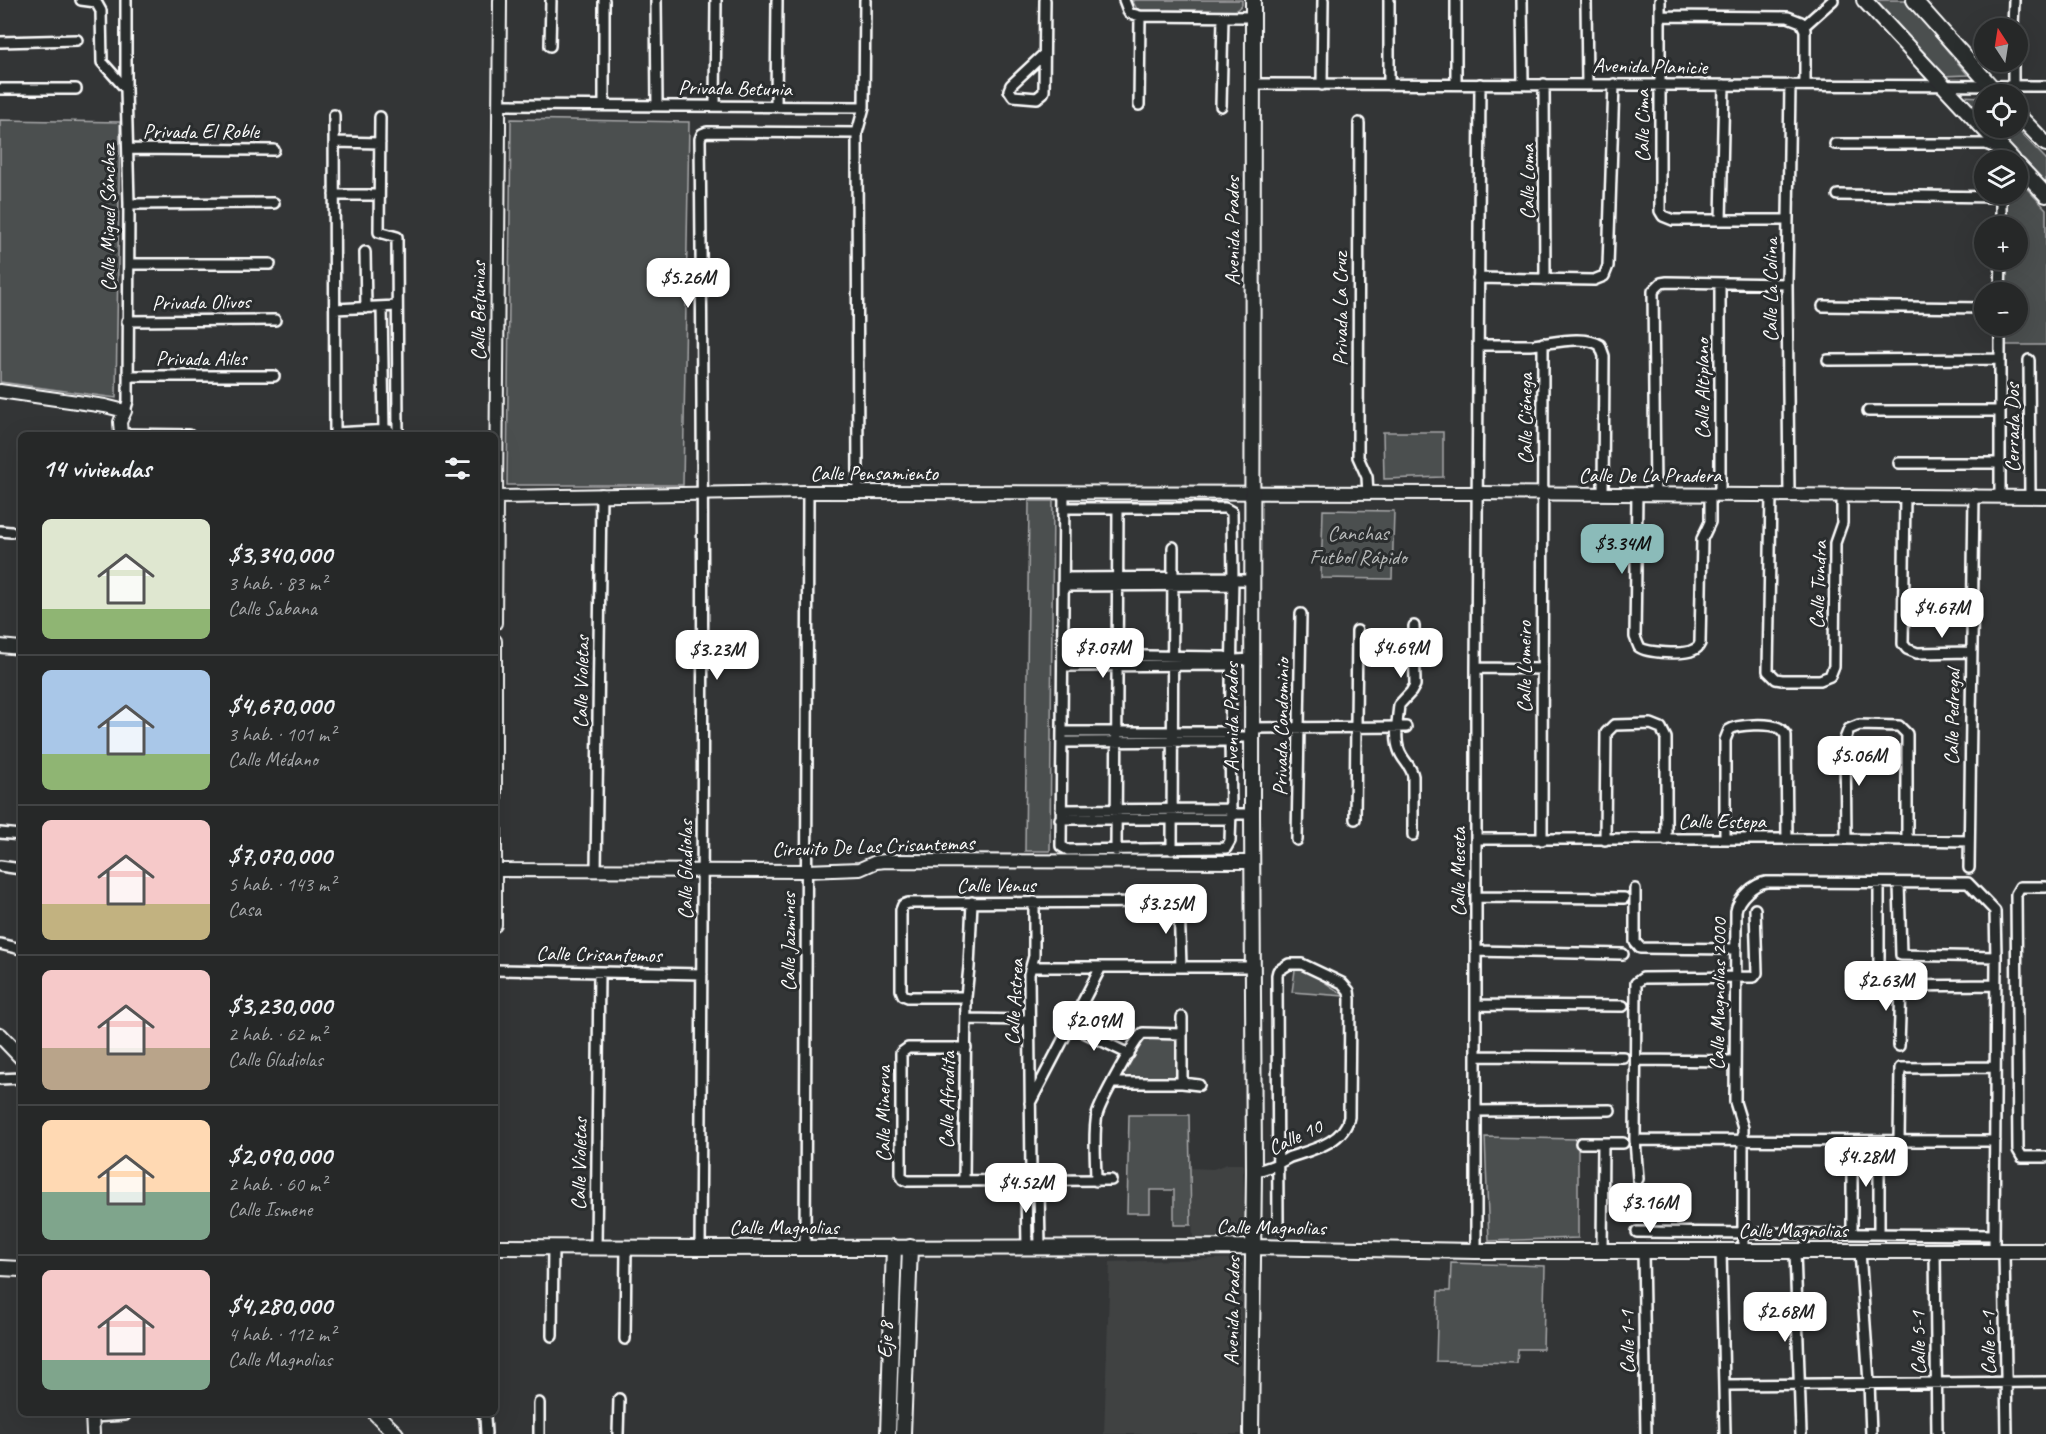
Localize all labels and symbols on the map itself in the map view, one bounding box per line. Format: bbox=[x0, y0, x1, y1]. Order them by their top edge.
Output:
north arrow bbox=[1974, 18, 2028, 72]
street label: Avenida Planicie bbox=[1593, 52, 1709, 80]
street label: Privada Betunia bbox=[678, 74, 794, 102]
street label: Calle Cima bbox=[1629, 88, 1655, 163]
street label: Privada El Roble bbox=[143, 118, 260, 144]
street label: Calle Miguel Sánchez bbox=[95, 142, 121, 292]
street label: Calle Loma bbox=[1514, 142, 1540, 220]
street label: Avenida Prados bbox=[1219, 175, 1245, 285]
street label: Calle La Colina bbox=[1757, 236, 1783, 342]
street label: Privada La Cruz bbox=[1327, 250, 1353, 366]
pin: $5.26M bbox=[639, 258, 737, 309]
street label: Calle Betunias bbox=[465, 259, 491, 361]
street label: Privada Olivos bbox=[152, 288, 252, 316]
street label: Calle Altiplano bbox=[1689, 336, 1715, 439]
street label: Privada Ailes bbox=[156, 345, 248, 371]
street label: Calle Ciénega bbox=[1512, 372, 1538, 465]
street label: Cerrada Dos bbox=[1999, 382, 2025, 473]
street label: Calle Pensamiento bbox=[810, 460, 939, 486]
street label: Calle De La Pradera bbox=[1579, 462, 1723, 488]
park label: Canchas Futbol Rápido bbox=[1309, 520, 1409, 570]
pin: $3.34M bbox=[1573, 524, 1671, 575]
street label: Calle Tundra bbox=[1803, 539, 1833, 630]
pin: $4.67M bbox=[1893, 588, 1991, 639]
street label: Calle Lomeiro bbox=[1511, 619, 1537, 713]
pin: $7.07M bbox=[1054, 628, 1152, 679]
pin: $4.69M bbox=[1352, 628, 1450, 679]
pin: $3.23M bbox=[668, 630, 766, 681]
street label: Calle Violetas bbox=[567, 634, 595, 729]
street label: Privada Condominio bbox=[1267, 655, 1295, 796]
street label: Avenida Prados bbox=[1218, 661, 1244, 771]
street label: Calle Pedregal bbox=[1938, 665, 1966, 765]
pin: $5.06M bbox=[1810, 736, 1908, 787]
street label: Calle Estepa bbox=[1678, 808, 1767, 834]
street label: Calle Gladiolas bbox=[672, 818, 698, 920]
street label: Calle Meseta bbox=[1445, 826, 1471, 917]
street label: Circuito De Las Crisantemas bbox=[771, 829, 976, 863]
street label: Calle Venus bbox=[957, 872, 1037, 898]
pin: $3.25M bbox=[1117, 884, 1215, 935]
street label: Calle Jazmines bbox=[775, 891, 801, 991]
street label: Calle Magnolias 2000 bbox=[1704, 916, 1732, 1070]
street label: Calle Crisantemos bbox=[536, 940, 664, 968]
street label: Calle Astrea bbox=[999, 956, 1029, 1046]
pin: $2.63M bbox=[1837, 961, 1935, 1012]
pin: $2.09M bbox=[1045, 1001, 1143, 1052]
street label: Calle Afrodita bbox=[933, 1050, 961, 1149]
street label: Calle Minerva bbox=[870, 1064, 896, 1162]
street label: Calle 10 bbox=[1264, 1113, 1328, 1161]
street label: Calle Violetas bbox=[565, 1116, 593, 1211]
pin: $4.28M bbox=[1817, 1137, 1915, 1188]
pin: $4.52M bbox=[977, 1163, 1075, 1214]
pin: $3.16M bbox=[1601, 1183, 1699, 1234]
street label: Calle Magnolias bbox=[1216, 1213, 1328, 1241]
street label: Calle Magnolias bbox=[729, 1214, 841, 1240]
street label: Calle Magnolias bbox=[1738, 1217, 1850, 1243]
street label: Avenida Prados bbox=[1218, 1255, 1246, 1366]
pin: $2.68M bbox=[1736, 1292, 1834, 1343]
street label: Calle 1-1 bbox=[1613, 1308, 1641, 1374]
street label: Calle 5-1 bbox=[1904, 1309, 1932, 1375]
street label: Calle 6-1 bbox=[1974, 1309, 2002, 1375]
street label: Eje 8 bbox=[871, 1319, 899, 1359]

